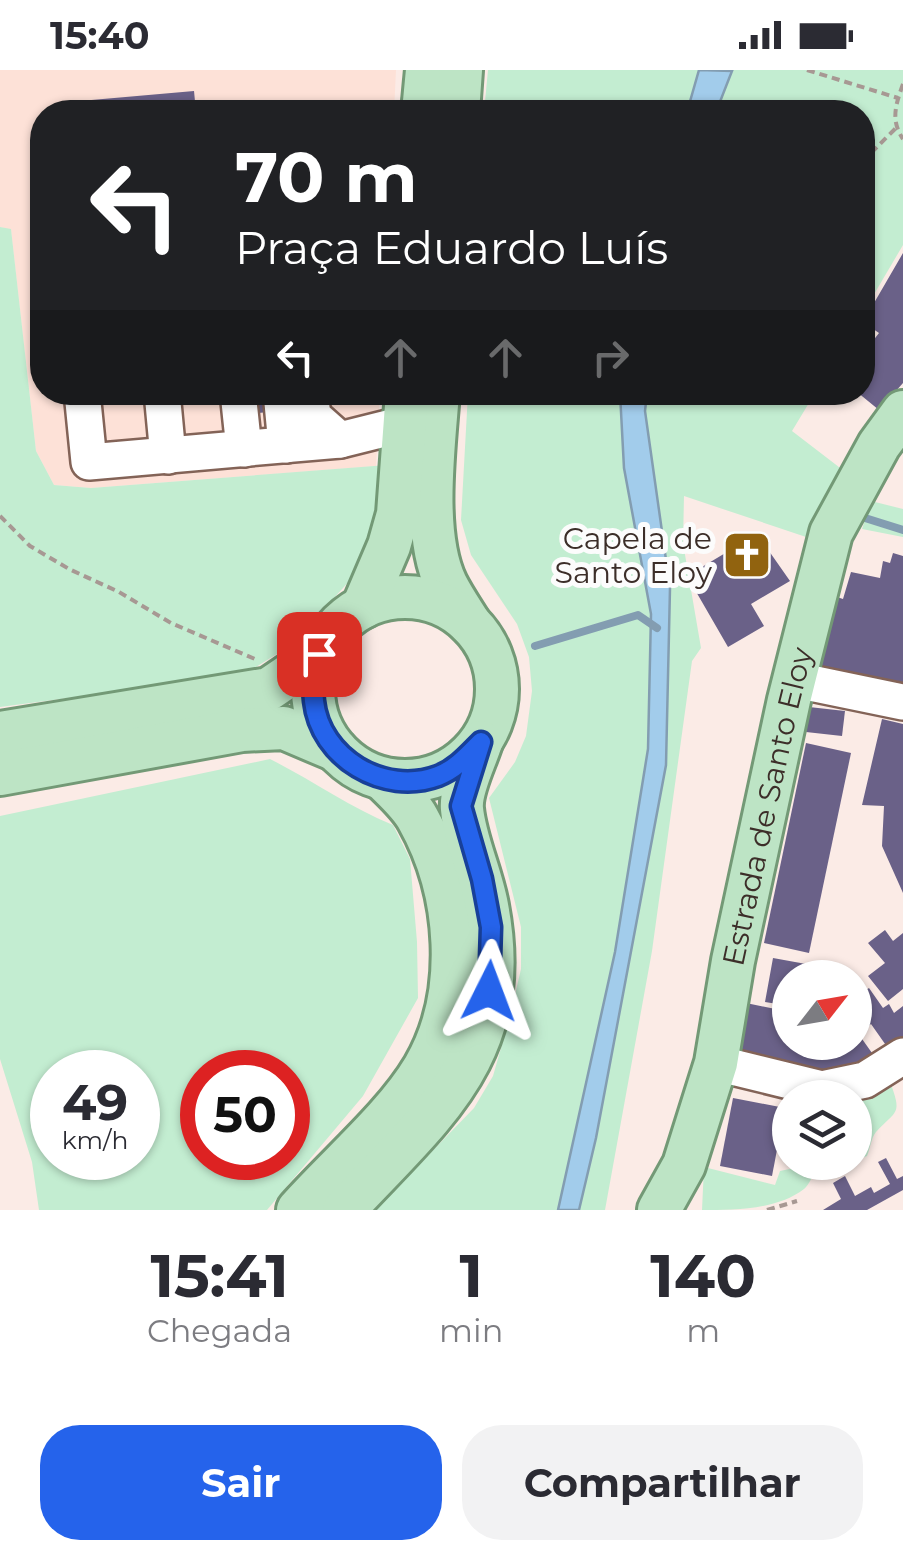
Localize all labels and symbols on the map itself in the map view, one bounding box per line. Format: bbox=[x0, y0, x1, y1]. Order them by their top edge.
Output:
place label: Capela de Santo Eloy bbox=[555, 520, 713, 591]
church icon: Capela de Santo Eloy bbox=[721, 529, 773, 581]
pin bbox=[277, 612, 362, 697]
street label: Estrada de Santo Eloy bbox=[714, 643, 820, 969]
position arrow bbox=[437, 939, 541, 1043]
north arrow bbox=[772, 960, 872, 1060]
speed limit sign: 50 bbox=[180, 1050, 310, 1180]

